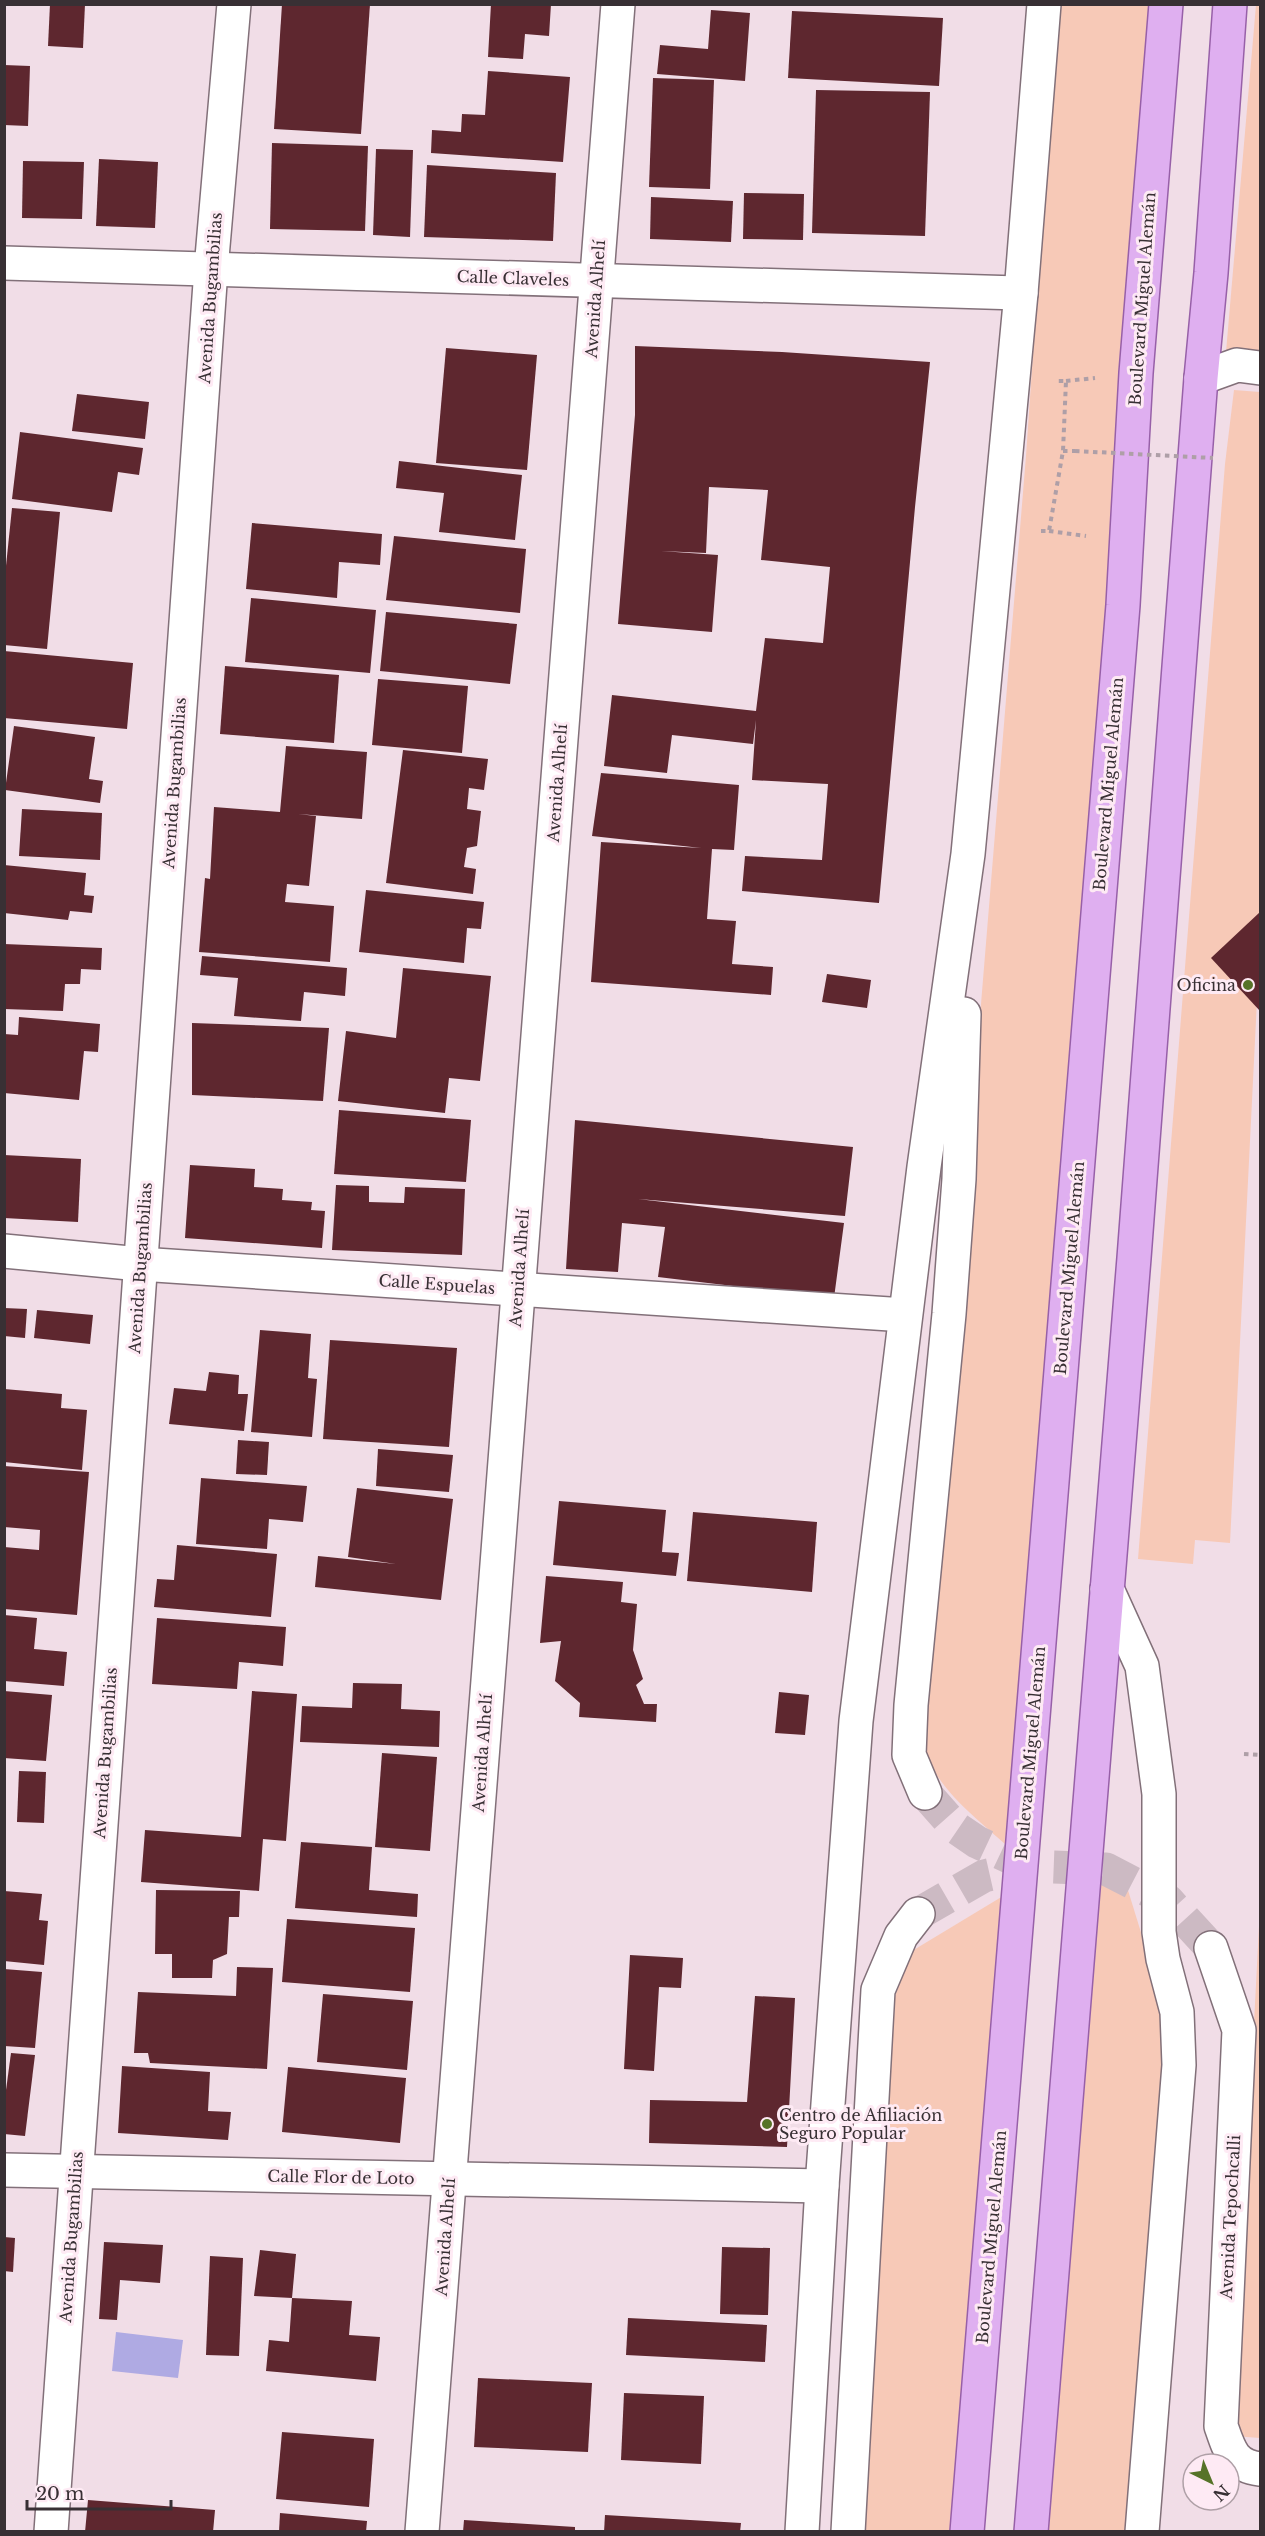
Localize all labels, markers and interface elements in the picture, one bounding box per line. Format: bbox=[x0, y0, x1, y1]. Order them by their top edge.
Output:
street label: Boulevard Miguel Alemán bbox=[1125, 191, 1159, 407]
street label: Avenida Bugambilias bbox=[194, 212, 226, 385]
street label: Avenida Alhelí bbox=[581, 239, 609, 360]
street label: Calle Claveles bbox=[456, 266, 570, 290]
street label: Boulevard Miguel Alemán bbox=[1089, 676, 1127, 892]
street label: Avenida Bugambilias bbox=[158, 697, 190, 870]
street label: Avenida Alhelí bbox=[543, 723, 571, 844]
place label: Oficina bbox=[1177, 975, 1236, 995]
marker: Oficina bbox=[1241, 978, 1255, 992]
street label: Boulevard Miguel Alemán bbox=[1050, 1160, 1088, 1376]
street label: Avenida Bugambilias bbox=[124, 1182, 156, 1355]
street label: Avenida Alhelí bbox=[505, 1208, 533, 1329]
street label: Calle Espuelas bbox=[378, 1270, 496, 1298]
street label: Boulevard Miguel Alemán bbox=[1011, 1645, 1049, 1861]
street label: Avenida Bugambilias bbox=[89, 1667, 121, 1840]
street label: Avenida Alhelí bbox=[468, 1693, 496, 1814]
place label: Centro de Afiliación Seguro Popular bbox=[779, 2105, 942, 2143]
marker: Centro de Afiliación Seguro Popular bbox=[760, 2117, 774, 2131]
street label: Boulevard Miguel Alemán bbox=[972, 2129, 1010, 2345]
street label: Avenida Tepochcalli bbox=[1216, 2134, 1244, 2301]
street label: Avenida Bugambilias bbox=[55, 2151, 87, 2324]
street label: Calle Flor de Loto bbox=[267, 2166, 415, 2188]
street label: Avenida Alhelí bbox=[431, 2177, 459, 2298]
north arrow bbox=[1181, 2452, 1241, 2512]
scale bar bbox=[27, 2473, 171, 2511]
text: N bbox=[1209, 2481, 1234, 2505]
text: 20 m bbox=[36, 2483, 84, 2505]

